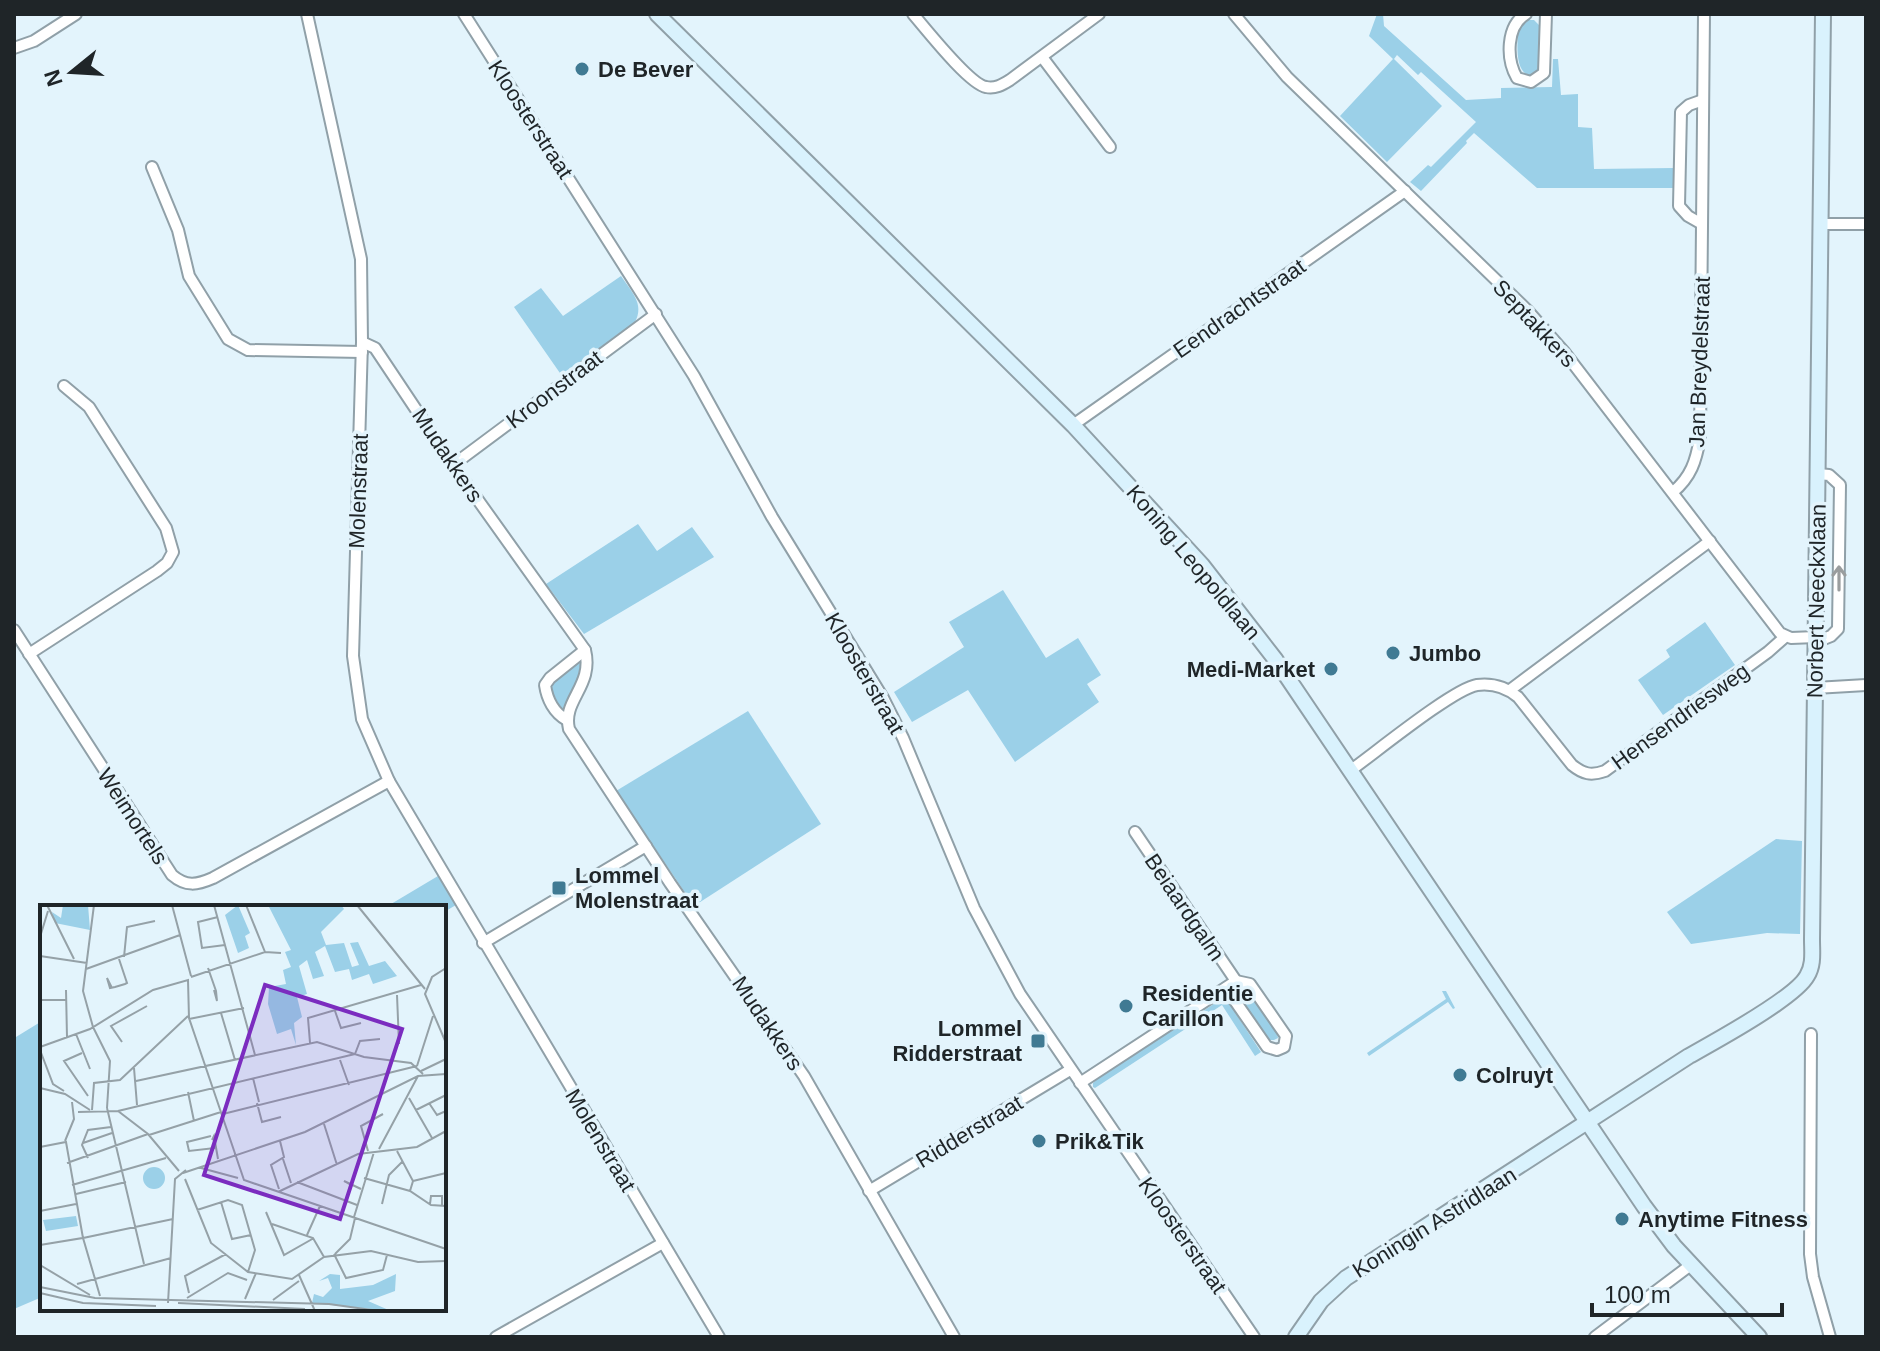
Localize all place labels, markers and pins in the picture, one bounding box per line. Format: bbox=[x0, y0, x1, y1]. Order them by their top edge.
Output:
place label: De Bever bbox=[598, 57, 694, 82]
marker: De Bever bbox=[573, 60, 591, 78]
place label: Jumbo bbox=[1409, 641, 1481, 666]
marker: Jumbo bbox=[1384, 644, 1402, 662]
place label: Medi-Market bbox=[1187, 657, 1316, 682]
marker: Medi-Market bbox=[1322, 660, 1340, 678]
place label: Lommel Molenstraat bbox=[575, 863, 699, 913]
marker: Lommel Molenstraat bbox=[550, 879, 568, 897]
place label: Residentie Carillon bbox=[1142, 981, 1253, 1031]
marker: Residentie Carillon bbox=[1117, 997, 1135, 1015]
place label: Lommel Ridderstraat bbox=[892, 1016, 1023, 1066]
marker: Lommel Ridderstraat bbox=[1029, 1032, 1047, 1050]
place label: Colruyt bbox=[1476, 1063, 1554, 1088]
marker: Colruyt bbox=[1451, 1066, 1469, 1084]
place label: Prik&Tik bbox=[1055, 1129, 1145, 1154]
marker: Prik&Tik bbox=[1030, 1132, 1048, 1150]
place label: Anytime Fitness bbox=[1638, 1207, 1808, 1232]
marker: Anytime Fitness bbox=[1613, 1210, 1631, 1228]

